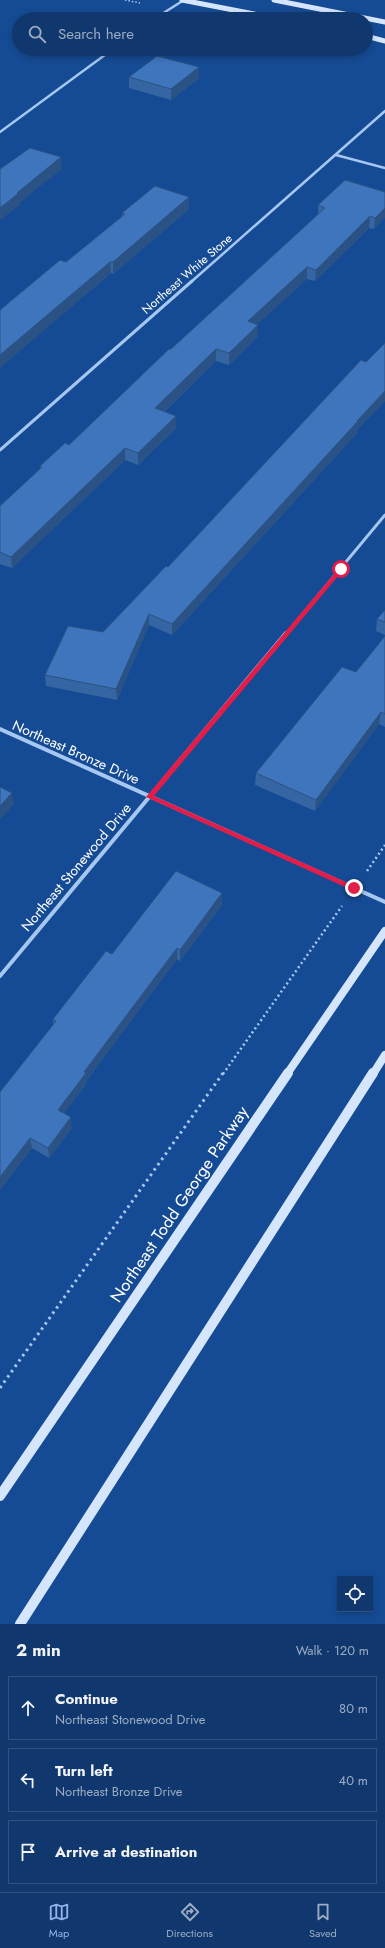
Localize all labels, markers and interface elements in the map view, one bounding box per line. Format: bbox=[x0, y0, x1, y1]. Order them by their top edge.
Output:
search box bbox=[12, 12, 373, 56]
icon: search bbox=[26, 23, 48, 45]
text: Search here bbox=[58, 23, 134, 45]
street label: Northeast White Stone bbox=[138, 230, 236, 318]
route start bbox=[332, 560, 350, 578]
street label: Northeast Bronze Drive bbox=[9, 715, 143, 789]
street label: Northeast Stonewood Drive bbox=[16, 798, 136, 936]
route end bbox=[345, 879, 363, 897]
street label: Northeast Todd George Parkway bbox=[104, 1101, 254, 1307]
map controls bbox=[337, 1576, 373, 1612]
button: locate bbox=[337, 1576, 373, 1612]
text: 2 min bbox=[16, 1638, 61, 1662]
text: Walk · 120 m bbox=[296, 1641, 369, 1660]
text: Continue bbox=[55, 1688, 118, 1710]
icon: ahead bbox=[17, 1697, 39, 1719]
text: 80 m bbox=[339, 1699, 368, 1718]
text: Northeast Stonewood Drive bbox=[55, 1710, 206, 1729]
text: Turn left bbox=[55, 1760, 113, 1782]
icon: left bbox=[17, 1769, 39, 1791]
text: 40 m bbox=[339, 1771, 368, 1790]
text: Northeast Bronze Drive bbox=[55, 1782, 183, 1801]
icon: arrive bbox=[17, 1841, 39, 1863]
text: Arrive at destination bbox=[55, 1841, 197, 1863]
tab: Map bbox=[48, 1901, 70, 1941]
tab: Directions bbox=[166, 1901, 213, 1941]
tab: Saved bbox=[309, 1901, 337, 1941]

